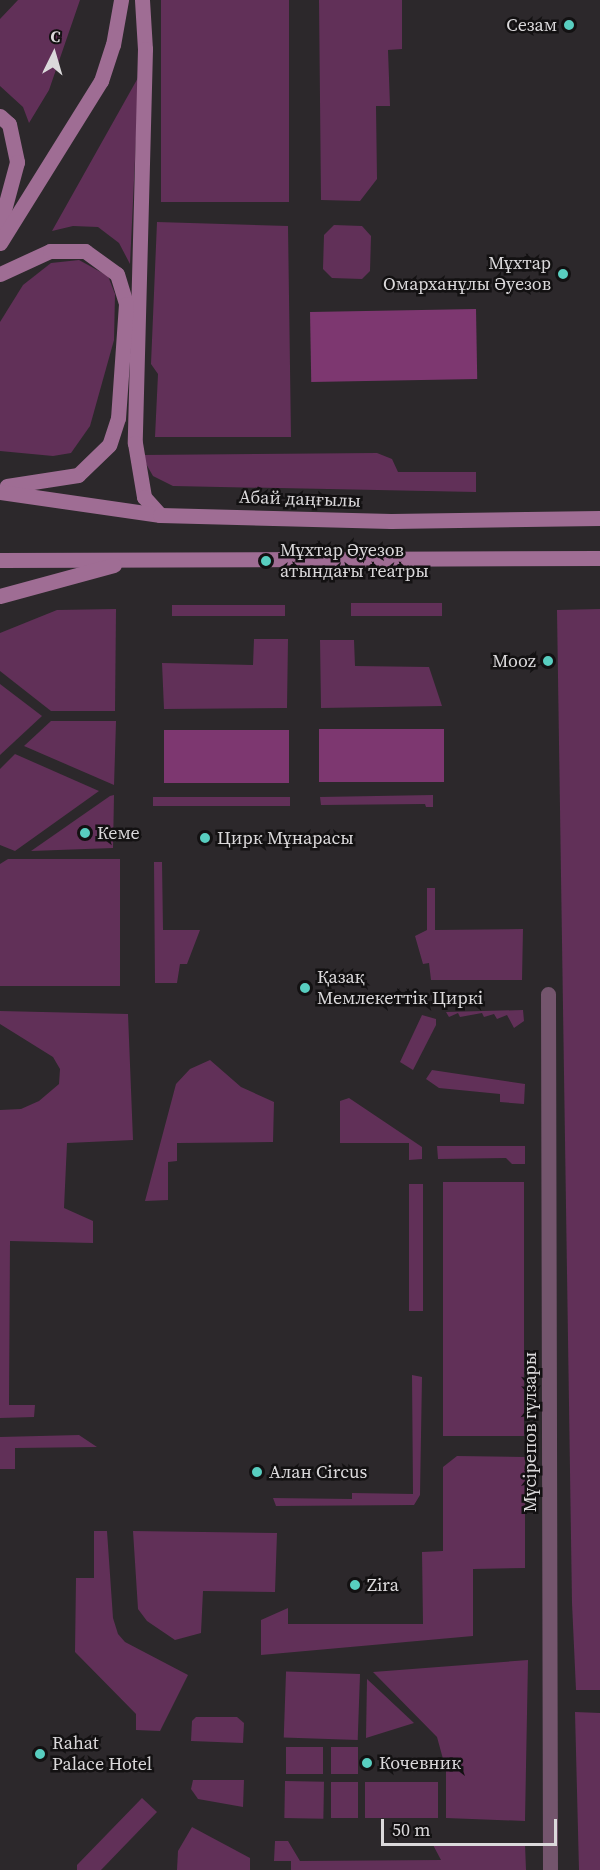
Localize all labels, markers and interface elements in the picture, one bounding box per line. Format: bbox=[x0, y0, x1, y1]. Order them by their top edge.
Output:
place label: Сезам bbox=[506, 14, 557, 36]
marker: Сезам bbox=[562, 18, 576, 32]
north arrow bbox=[24, 24, 84, 84]
text: С bbox=[50, 25, 61, 47]
place label: Мұхтар Омарханұлы Әуезов bbox=[383, 253, 551, 296]
marker: Мұхтар Омарханұлы Әуезов bbox=[556, 267, 570, 281]
street label: Абай даңғылы bbox=[239, 486, 361, 512]
place label: Мұхтар Әуезов атындағы театры bbox=[280, 540, 429, 582]
marker: Мұхтар Әуезов атындағы театры bbox=[257, 552, 275, 570]
place label: Mooz bbox=[492, 650, 536, 672]
marker: Mooz bbox=[541, 654, 555, 668]
place label: Кеме bbox=[97, 822, 140, 844]
marker: Кеме bbox=[78, 826, 92, 840]
place label: Цирк Мұнарасы bbox=[217, 827, 354, 849]
marker: Цирк Мұнарасы bbox=[198, 831, 212, 845]
place label: Қазақ Мемлекеттік Циркі bbox=[317, 967, 483, 1010]
marker: Қазақ Мемлекеттік Циркі bbox=[298, 981, 312, 995]
street label: Мүсірепов гүлзары bbox=[519, 1352, 541, 1512]
place label: Алан Circus bbox=[269, 1461, 367, 1483]
marker: Алан Circus bbox=[250, 1465, 264, 1479]
place label: Zira bbox=[367, 1574, 399, 1596]
marker: Zira bbox=[348, 1578, 362, 1592]
place label: Rahat Palace Hotel bbox=[52, 1733, 152, 1776]
marker: Rahat Palace Hotel bbox=[33, 1747, 47, 1761]
place label: Кочевник bbox=[379, 1752, 461, 1774]
marker: Кочевник bbox=[360, 1756, 374, 1770]
scale bar bbox=[384, 1807, 560, 1845]
text: 50 m bbox=[392, 1817, 430, 1842]

